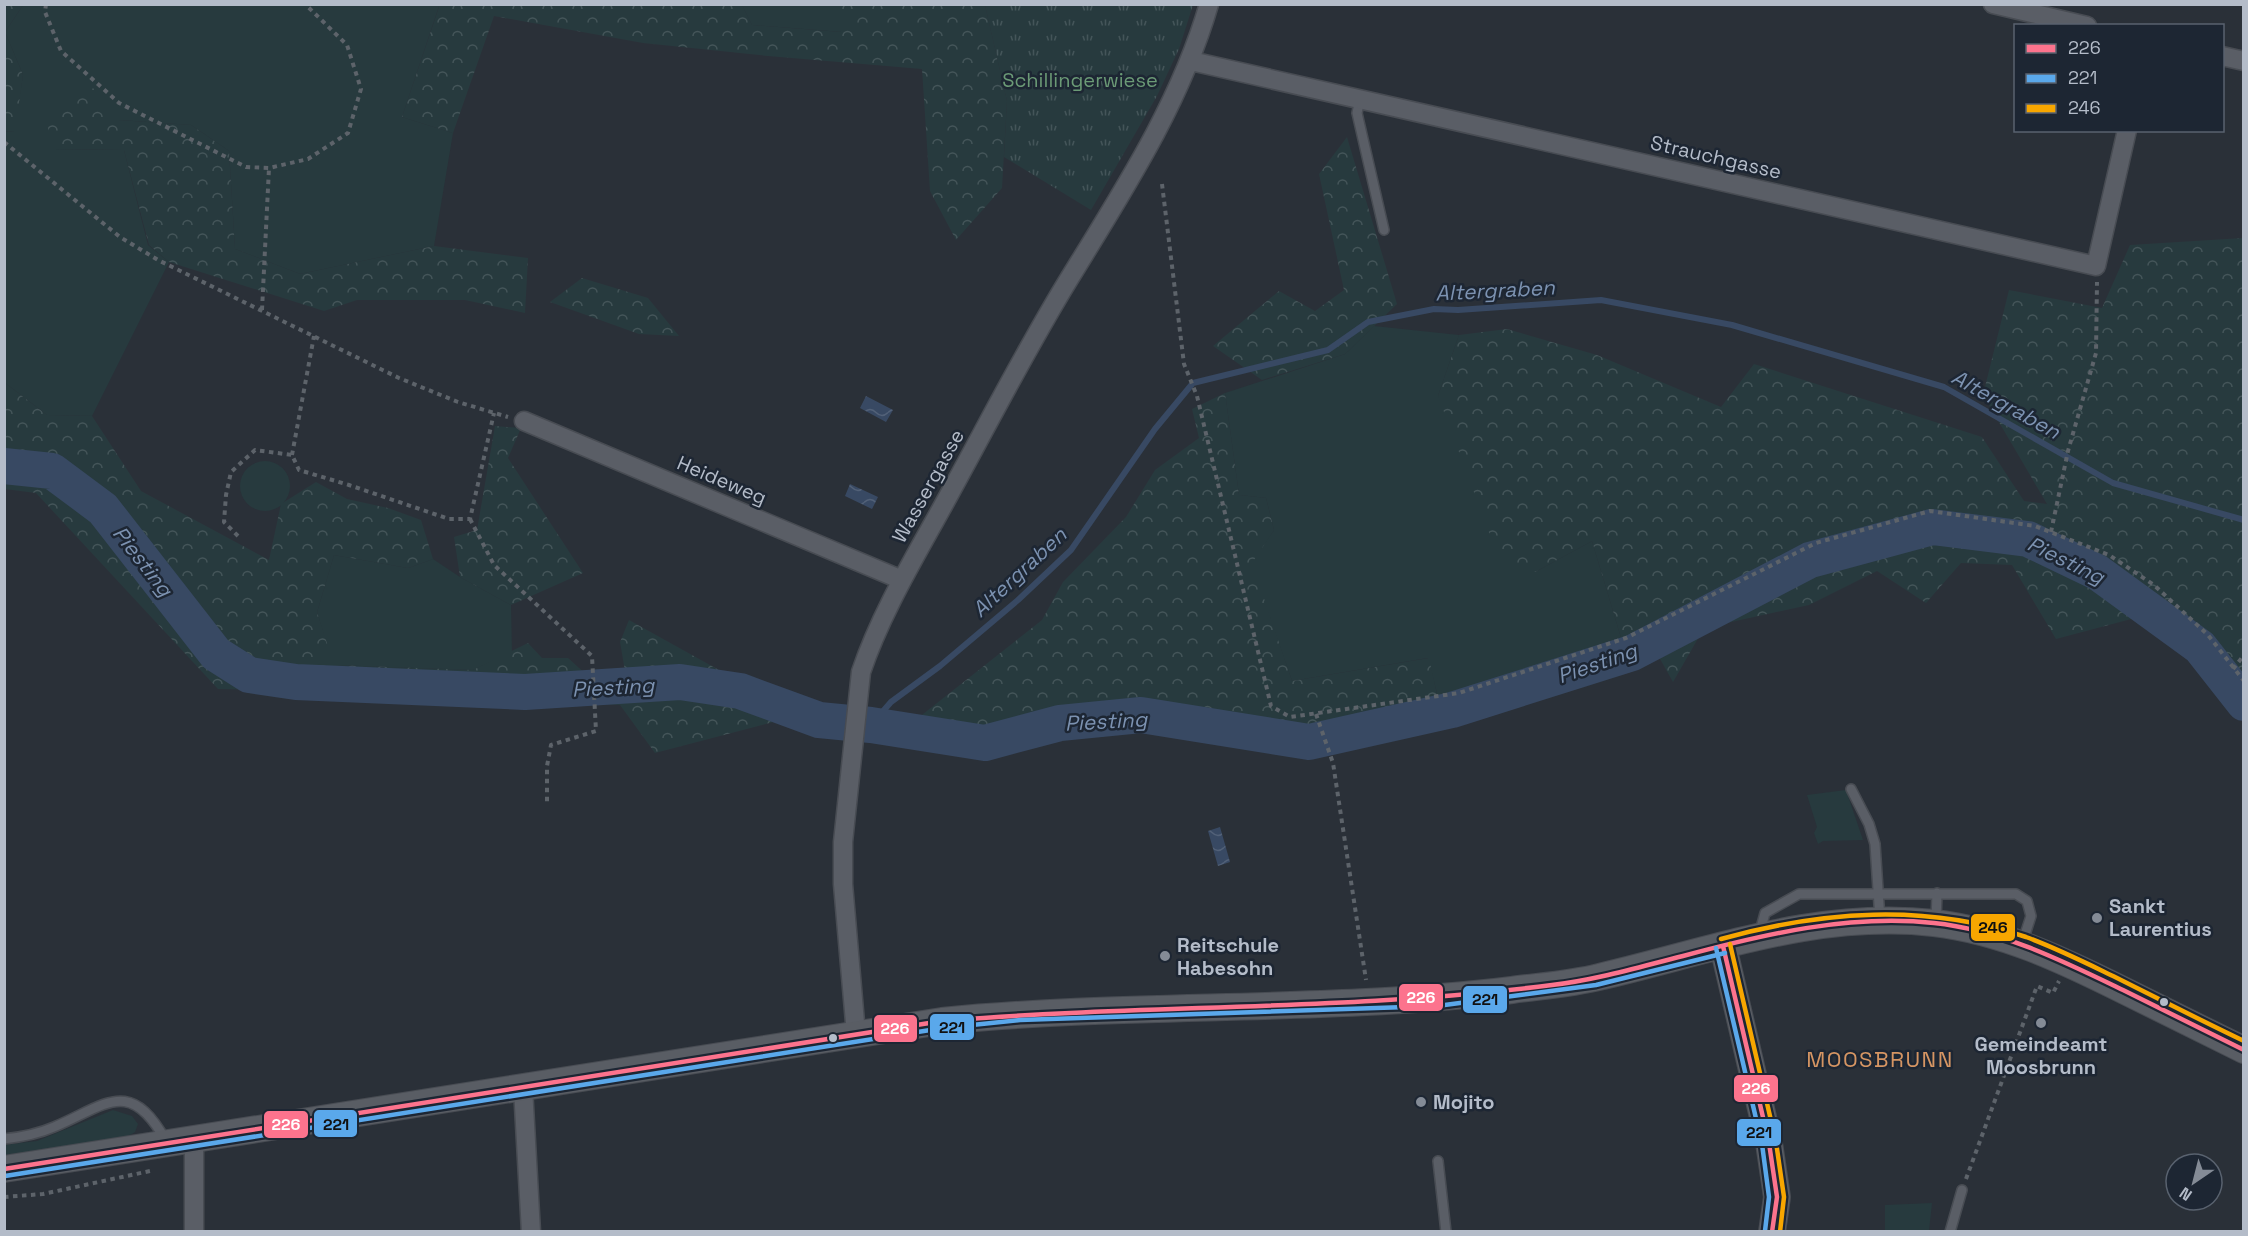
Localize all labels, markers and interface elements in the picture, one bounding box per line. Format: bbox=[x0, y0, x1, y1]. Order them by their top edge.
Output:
legend bbox=[2014, 24, 2224, 132]
text: 226 bbox=[2068, 36, 2101, 59]
text: 221 bbox=[2068, 66, 2097, 89]
park label: Schillingerwiese bbox=[1002, 67, 1158, 93]
text: 246 bbox=[2068, 96, 2101, 119]
street label: Strauchgasse bbox=[1648, 129, 1784, 185]
water label: Altergraben bbox=[1435, 273, 1557, 307]
water label: Altergraben bbox=[1947, 363, 2066, 445]
street label: Wassergasse bbox=[886, 425, 970, 547]
street label: Heideweg bbox=[673, 449, 771, 511]
water label: Piesting bbox=[107, 520, 180, 603]
water label: Altergraben bbox=[966, 521, 1073, 623]
water label: Piesting bbox=[2023, 530, 2110, 591]
water label: Piesting bbox=[1554, 636, 1642, 689]
water label: Piesting bbox=[571, 671, 656, 703]
water label: Piesting bbox=[1064, 705, 1149, 737]
place label: Sankt Laurentius bbox=[2109, 893, 2212, 942]
marker: Sankt Laurentius bbox=[2090, 911, 2104, 925]
line badge: 246 bbox=[1970, 913, 2016, 942]
text: 246 bbox=[1978, 917, 2008, 938]
place label: Reitschule Habesohn bbox=[1177, 932, 1279, 981]
marker: Reitschule Habesohn bbox=[1158, 949, 1172, 963]
line badge: 226 bbox=[1398, 983, 1444, 1012]
line badge: 221 bbox=[1462, 985, 1508, 1014]
text: 226 bbox=[1407, 987, 1436, 1008]
text: 221 bbox=[1472, 989, 1498, 1010]
unlabelled marker bbox=[2158, 996, 2170, 1008]
line badge: 221 bbox=[929, 1013, 975, 1041]
line badge: 226 bbox=[873, 1014, 918, 1043]
marker: Gemeindeamt Moosbrunn bbox=[2034, 1016, 2048, 1030]
text: 221 bbox=[939, 1017, 965, 1038]
text: 226 bbox=[881, 1018, 910, 1039]
place label: Gemeindeamt Moosbrunn bbox=[1975, 1031, 2107, 1080]
unlabelled marker bbox=[827, 1032, 839, 1044]
district label: MOOSBRUNN bbox=[1806, 1045, 1954, 1073]
line badge: 226 bbox=[1733, 1074, 1779, 1103]
text: 226 bbox=[1742, 1078, 1771, 1099]
place label: Mojito bbox=[1433, 1089, 1495, 1115]
marker: Mojito bbox=[1414, 1095, 1428, 1109]
line badge: 221 bbox=[313, 1109, 358, 1138]
line badge: 226 bbox=[263, 1110, 309, 1139]
text: 226 bbox=[272, 1114, 301, 1135]
text: 221 bbox=[323, 1114, 349, 1135]
line badge: 221 bbox=[1736, 1118, 1782, 1147]
text: 221 bbox=[1746, 1122, 1772, 1143]
north arrow bbox=[2164, 1152, 2224, 1212]
text: N bbox=[2175, 1182, 2196, 1206]

